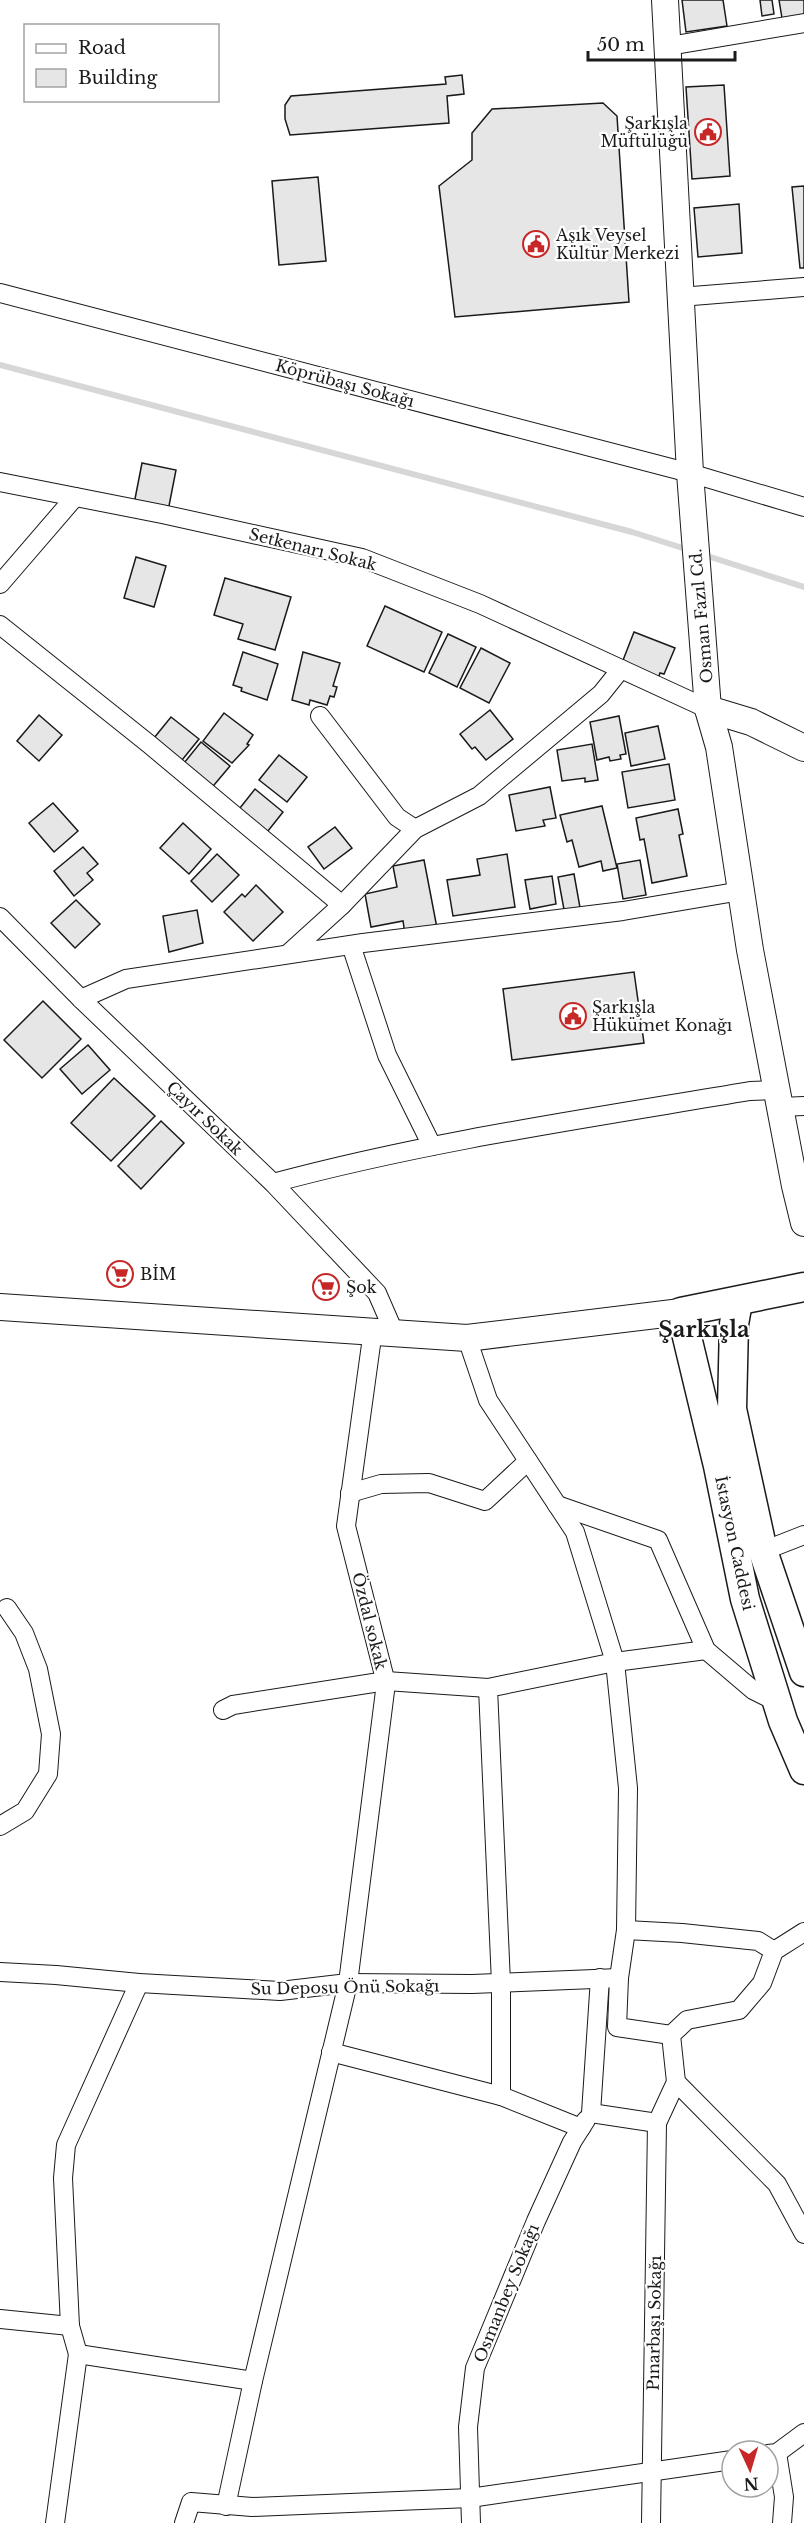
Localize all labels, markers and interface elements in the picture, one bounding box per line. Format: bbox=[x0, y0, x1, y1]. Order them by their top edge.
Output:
legend bbox=[24, 24, 219, 102]
scale bar bbox=[588, 24, 735, 62]
text: 50 m bbox=[597, 34, 645, 56]
text: Road bbox=[78, 37, 126, 59]
text: Building bbox=[78, 67, 157, 89]
place label: Şarkışla Müftülüğü bbox=[601, 113, 688, 151]
public building icon: Şarkışla Müftülüğü bbox=[693, 117, 723, 147]
place label: Aşık Veysel Kültür Merkezi bbox=[555, 225, 680, 263]
public building icon: Aşık Veysel Kültür Merkezi bbox=[521, 229, 551, 259]
street label: Köprübaşı Sokağı bbox=[273, 355, 417, 411]
street label: Setkenarı Sokak bbox=[247, 523, 379, 575]
street label: Osman Fazıl Cd. bbox=[685, 548, 717, 684]
place label: Şarkışla Hükümet Konağı bbox=[592, 997, 733, 1035]
public building icon: Şarkışla Hükümet Konağı bbox=[558, 1001, 588, 1031]
street label: Çayır Sokak bbox=[163, 1077, 247, 1159]
supermarket icon: BİM bbox=[105, 1259, 135, 1289]
place label: BİM bbox=[140, 1264, 176, 1284]
supermarket icon: Şok bbox=[311, 1272, 341, 1302]
place label: Şok bbox=[346, 1277, 377, 1297]
district label: Şarkışla bbox=[658, 1316, 750, 1343]
street label: İstasyon Caddesi bbox=[711, 1474, 759, 1613]
street label: Özdal sokak bbox=[348, 1570, 392, 1672]
street label: Su Deposu Önü Sokağı bbox=[250, 1975, 440, 1999]
street label: Osmanbey Sokağı bbox=[469, 2220, 543, 2365]
street label: Pınarbaşı Sokağı bbox=[643, 2255, 665, 2391]
north arrow bbox=[720, 2439, 780, 2499]
text: N bbox=[743, 2473, 759, 2494]

